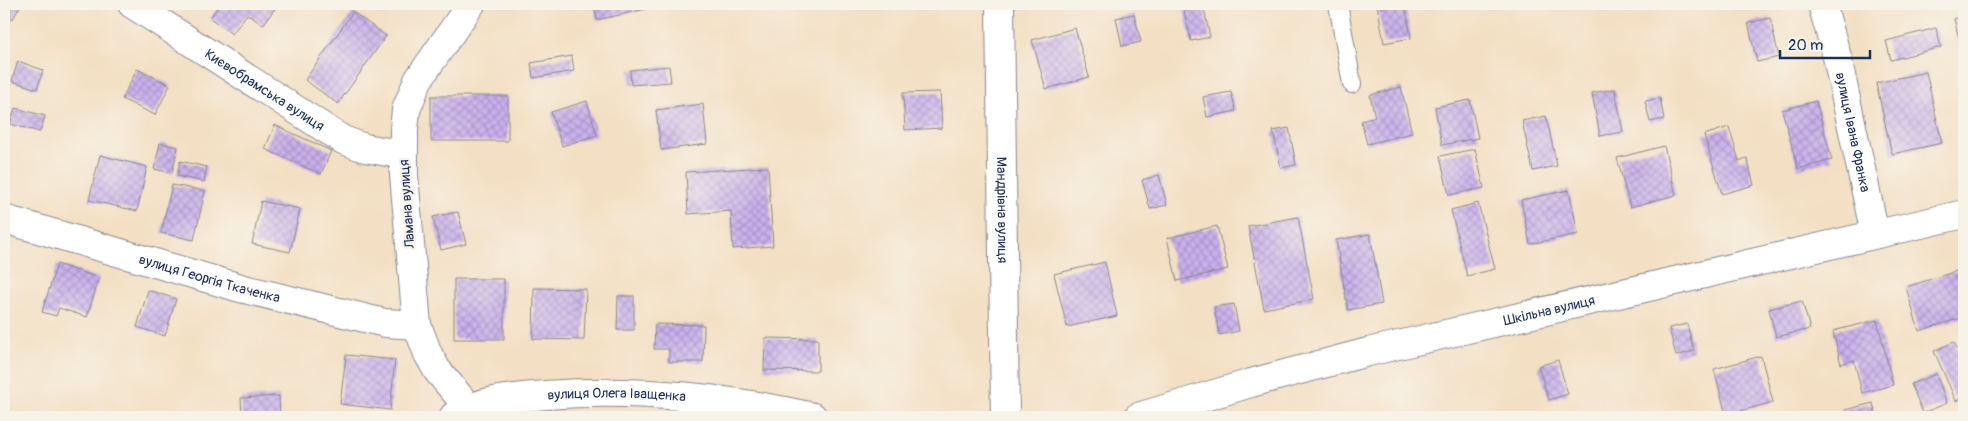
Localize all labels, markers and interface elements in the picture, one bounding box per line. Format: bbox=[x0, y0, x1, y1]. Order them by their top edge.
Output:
scale bar bbox=[1780, 28, 1870, 60]
text: 20 m bbox=[1788, 36, 1823, 55]
street label: Києвобрамська вулиця bbox=[202, 45, 328, 134]
street label: вулиця Івана Франка bbox=[1832, 71, 1874, 194]
street label: Мандрівна вулиця bbox=[993, 157, 1012, 263]
street label: Ламана вулиця bbox=[395, 159, 419, 250]
street label: вулиця Георгія Ткаченка bbox=[137, 250, 282, 306]
street label: Шкільна вулиця bbox=[1502, 291, 1597, 329]
street label: вулиця Олега Іващенка bbox=[547, 384, 687, 405]

